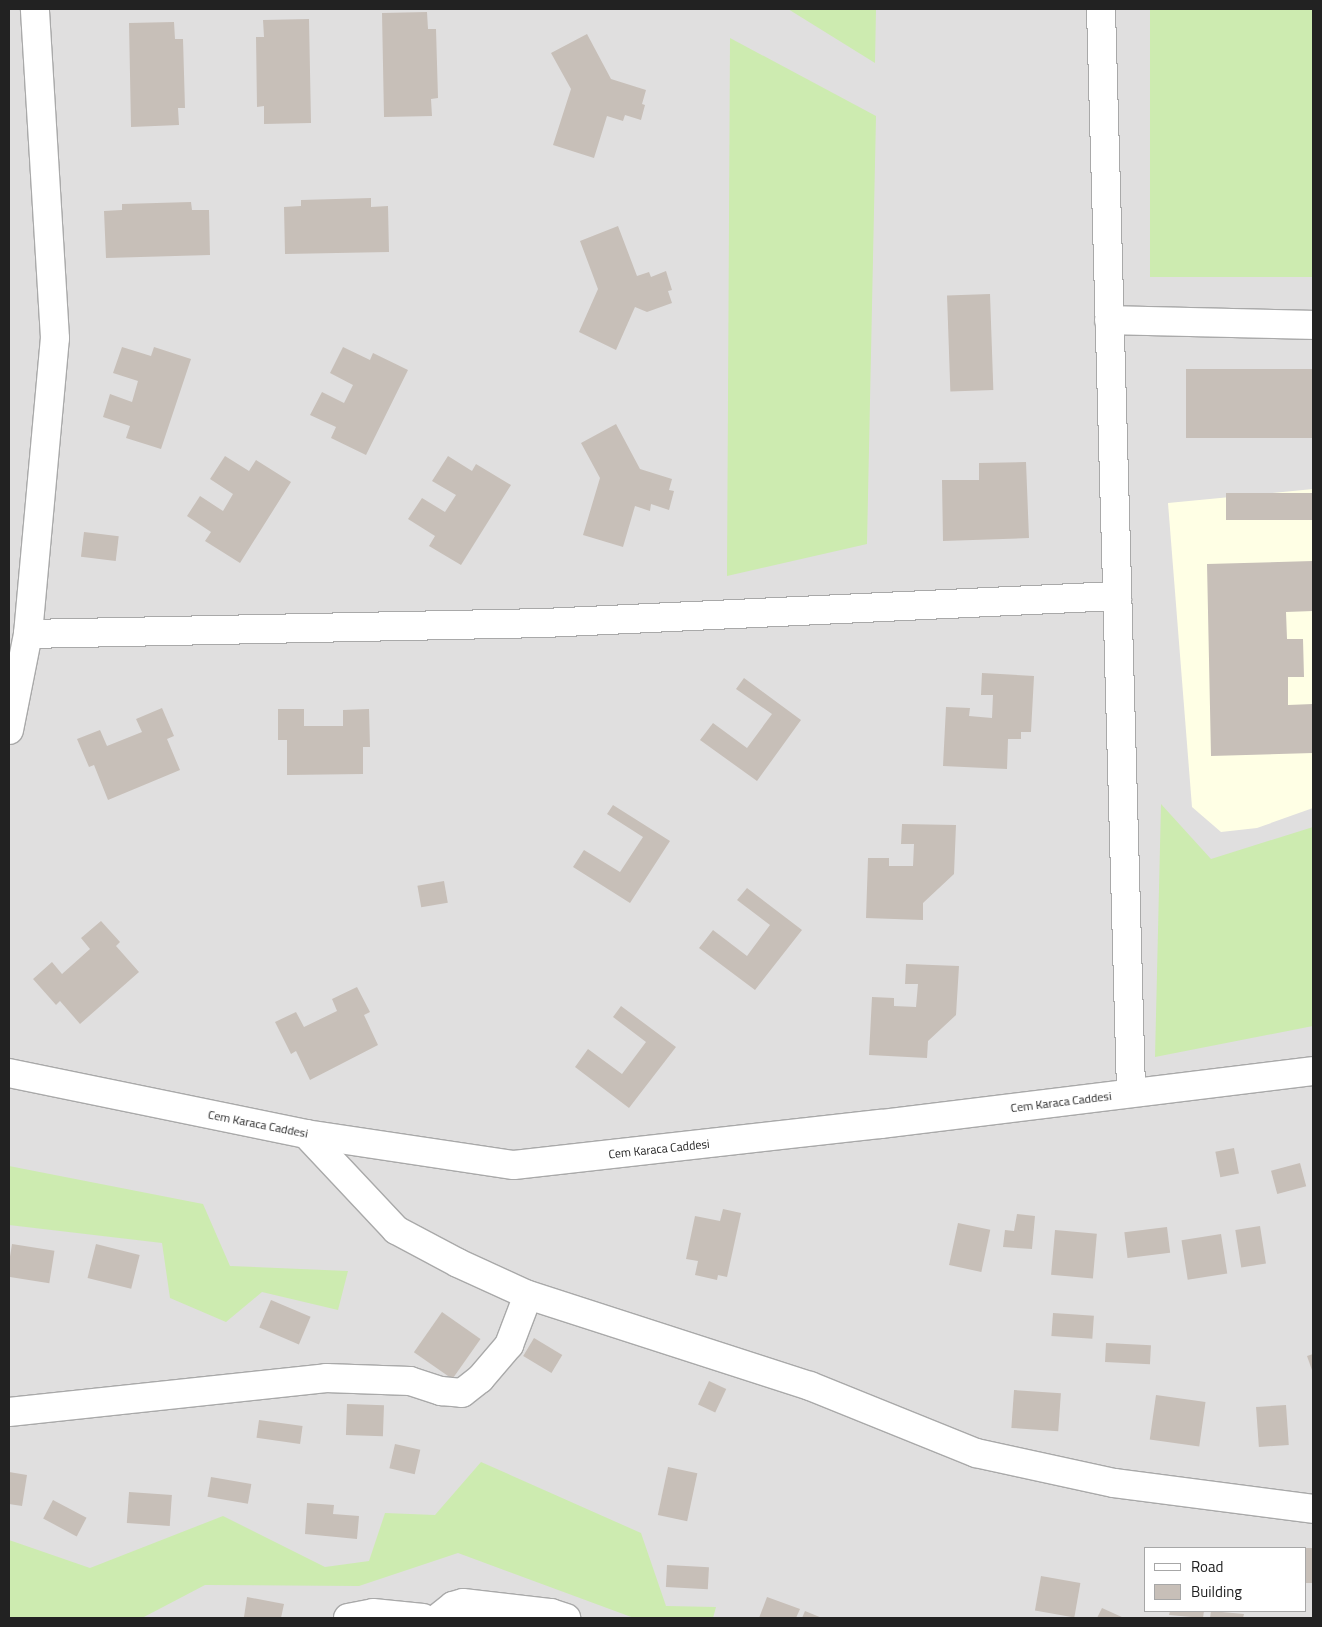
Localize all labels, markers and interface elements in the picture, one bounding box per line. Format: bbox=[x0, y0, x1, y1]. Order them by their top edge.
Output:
street label: Cem Karaca Caddesi bbox=[1010, 1089, 1112, 1115]
street label: Cem Karaca Caddesi bbox=[207, 1107, 309, 1141]
street label: Cem Karaca Caddesi bbox=[608, 1137, 710, 1161]
legend bbox=[1144, 1547, 1307, 1612]
text: Road bbox=[1191, 1555, 1223, 1578]
text: Building bbox=[1191, 1580, 1242, 1603]

